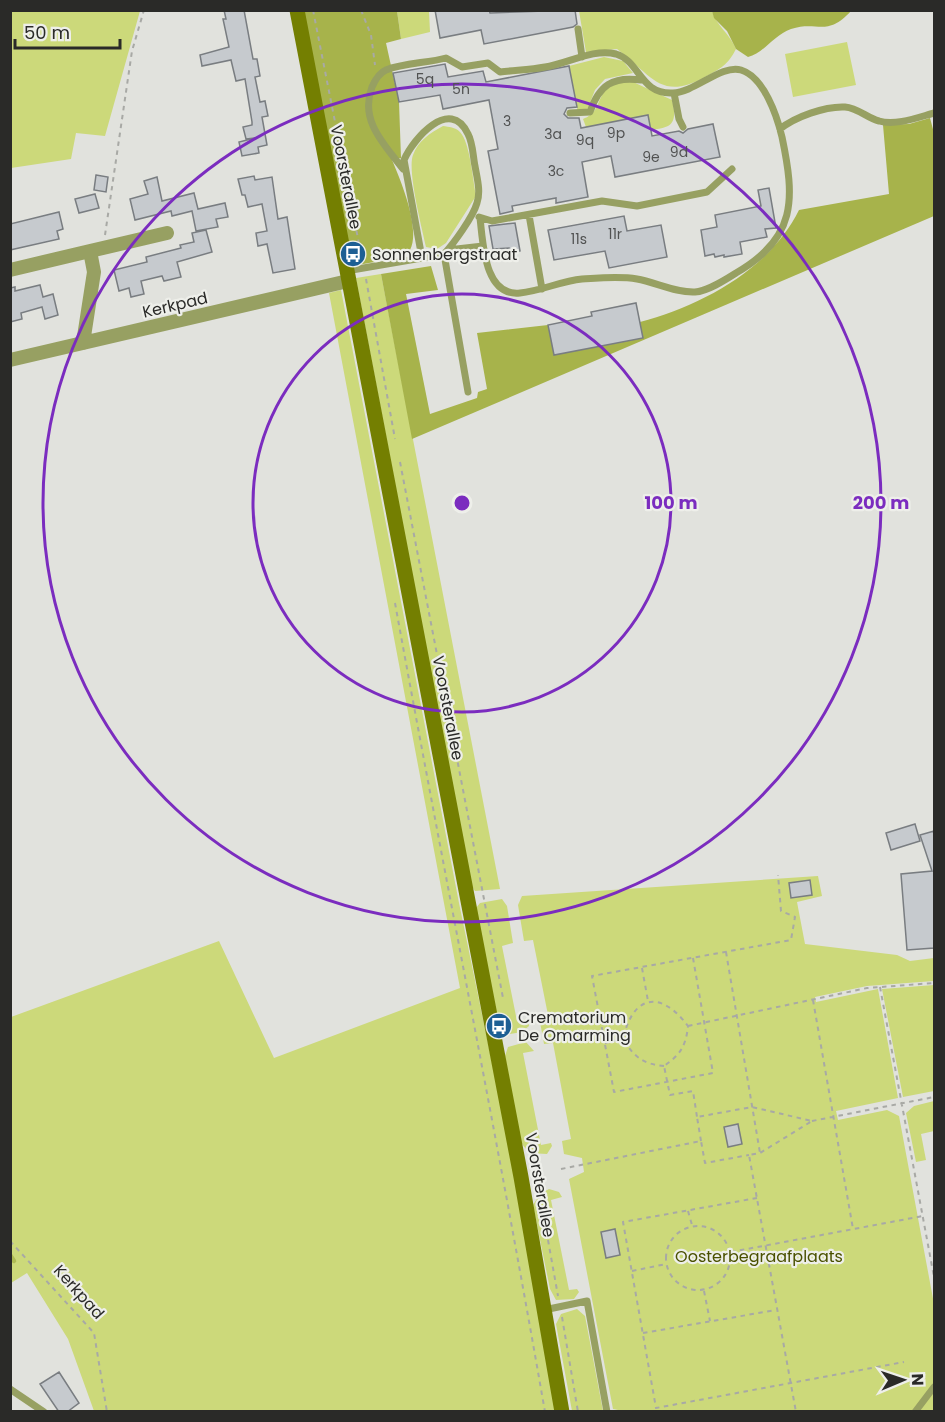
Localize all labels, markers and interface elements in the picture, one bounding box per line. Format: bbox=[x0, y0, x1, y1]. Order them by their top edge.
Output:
scale bar bbox=[15, 12, 120, 50]
text: 50 m bbox=[24, 20, 70, 45]
house number: 5q bbox=[416, 69, 434, 89]
house number: 5n bbox=[452, 79, 470, 99]
house number: 3 bbox=[503, 111, 511, 131]
street label: Voorsterallee bbox=[325, 123, 367, 231]
house number: 9p bbox=[607, 123, 625, 143]
house number: 3a bbox=[544, 124, 562, 144]
house number: 9q bbox=[576, 130, 594, 150]
house number: 9d bbox=[670, 142, 688, 162]
house number: 9e bbox=[642, 147, 660, 167]
house number: 3c bbox=[548, 161, 564, 181]
house number: 11r bbox=[608, 224, 622, 244]
house number: 11s bbox=[571, 229, 587, 249]
bus stop icon: Sonnenbergstraat bbox=[338, 239, 368, 269]
place label: Sonnenbergstraat bbox=[372, 243, 518, 266]
street label: Kerkpad bbox=[140, 286, 210, 324]
text: 100 m bbox=[644, 490, 698, 515]
text: 200 m bbox=[853, 490, 909, 515]
centre of rings bbox=[452, 493, 472, 513]
street label: Voorsterallee bbox=[427, 654, 469, 762]
place label: Crematorium De Omarming bbox=[518, 1006, 631, 1047]
bus stop icon: Crematorium De Omarming bbox=[484, 1011, 514, 1041]
street label: Voorsterallee bbox=[519, 1131, 561, 1239]
park label: Oosterbegraafplaats bbox=[675, 1245, 843, 1268]
street label: Kerkpad bbox=[48, 1260, 110, 1324]
north arrow bbox=[873, 1350, 933, 1410]
text: N bbox=[906, 1373, 929, 1386]

